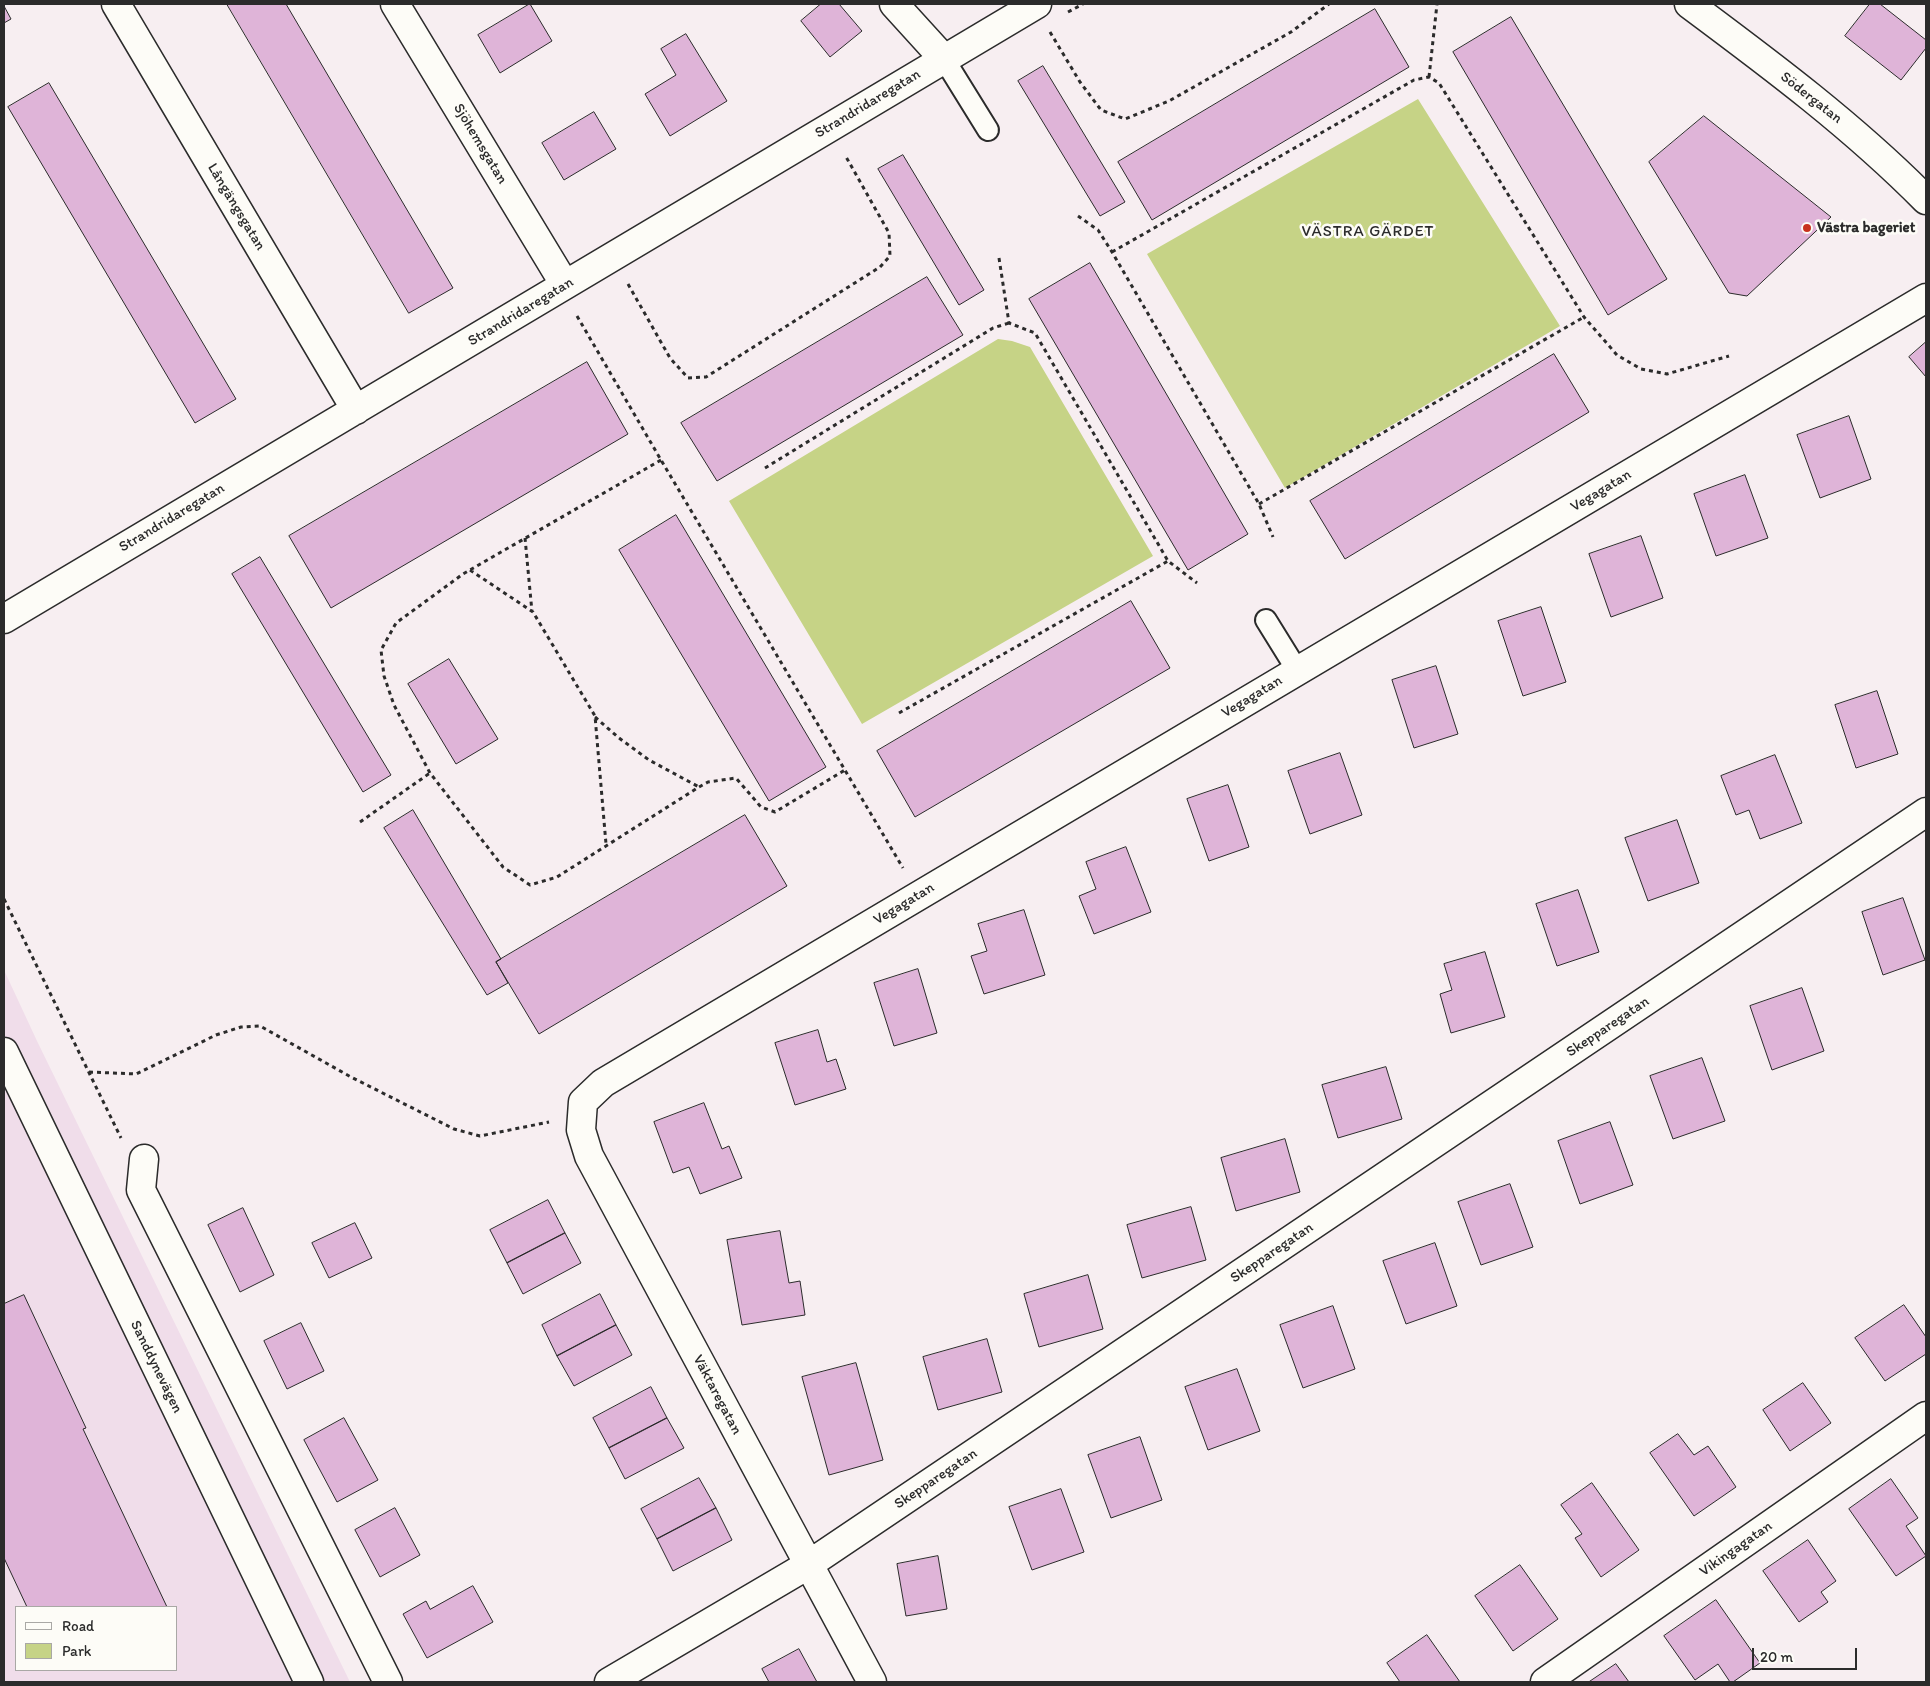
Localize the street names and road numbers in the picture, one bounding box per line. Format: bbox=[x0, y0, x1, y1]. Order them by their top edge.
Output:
street label: Strandridaregatan bbox=[812, 65, 924, 143]
street label: Södergatan bbox=[1776, 68, 1846, 128]
street label: Sjöhemsgatan bbox=[449, 100, 511, 188]
street label: Långängsgatan bbox=[203, 160, 269, 254]
street label: Strandridaregatan bbox=[465, 273, 577, 351]
street label: Vegagatan bbox=[1567, 466, 1635, 516]
street label: Strandridaregatan bbox=[116, 479, 228, 557]
street label: Vegagatan bbox=[1218, 672, 1286, 722]
street label: Vegagatan bbox=[870, 879, 938, 929]
street label: Skepparegatan bbox=[1563, 993, 1653, 1061]
street label: Skepparegatan bbox=[1227, 1219, 1317, 1287]
street label: Sanddynevägen bbox=[126, 1318, 186, 1416]
street label: Väktaregatan bbox=[688, 1352, 746, 1438]
street label: Skepparegatan bbox=[891, 1445, 981, 1513]
street label: Vikingagatan bbox=[1696, 1517, 1776, 1581]

